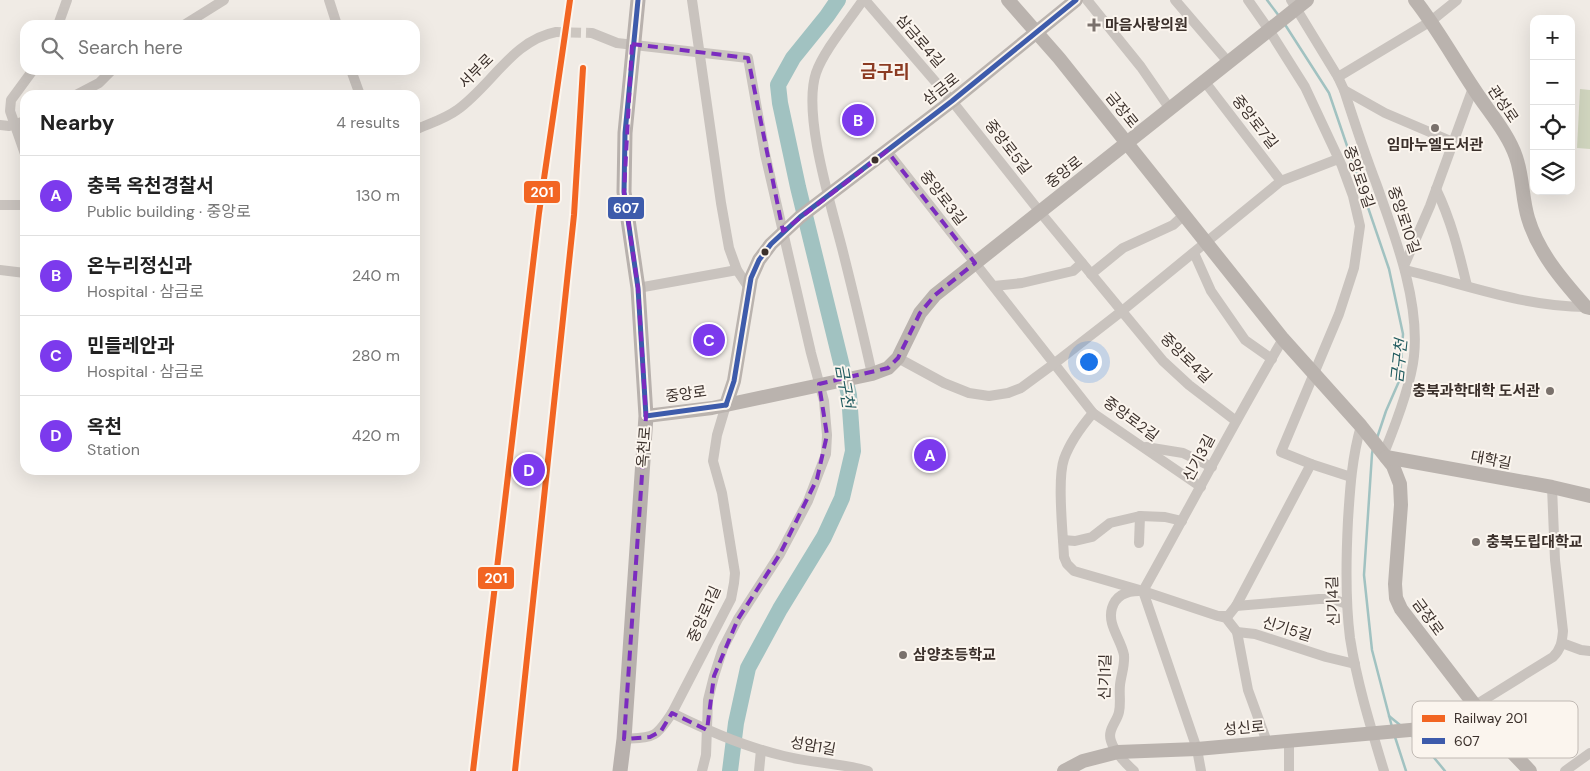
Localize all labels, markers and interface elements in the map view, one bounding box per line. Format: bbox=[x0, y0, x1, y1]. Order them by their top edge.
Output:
street label: 삼금로4길 bbox=[891, 10, 949, 72]
place label: 마음사랑의원 bbox=[1105, 15, 1188, 35]
map controls bbox=[1530, 15, 1575, 195]
button: + bbox=[1530, 15, 1575, 60]
marker: 마음사랑의원 bbox=[1087, 18, 1101, 32]
search box bbox=[20, 20, 420, 75]
icon: search bbox=[38, 34, 66, 62]
text: Search here bbox=[78, 35, 183, 60]
street label: 서부로 bbox=[454, 49, 498, 93]
district label: 금구리 bbox=[860, 60, 910, 84]
button: − bbox=[1530, 60, 1575, 105]
street label: 삼금로 bbox=[919, 68, 963, 110]
street label: 관성로 bbox=[1483, 81, 1523, 127]
street label: 금장로 bbox=[1101, 88, 1143, 132]
street label: 중앙로7길 bbox=[1228, 91, 1282, 153]
pin: B bbox=[842, 101, 874, 139]
button: locate bbox=[1530, 105, 1575, 150]
text: Nearby bbox=[40, 109, 114, 137]
text: 4 results bbox=[336, 112, 400, 133]
street label: 중앙로5길 bbox=[980, 115, 1036, 179]
marker: 임마누엘도서관 bbox=[1429, 122, 1441, 134]
place label: 임마누엘도서관 bbox=[1387, 135, 1483, 155]
street label: 중앙로9길 bbox=[1339, 143, 1379, 211]
button: layers bbox=[1530, 150, 1575, 195]
street label: 중앙로 bbox=[1042, 151, 1086, 193]
unlabelled marker bbox=[870, 155, 880, 165]
street label: 중앙로3길 bbox=[915, 167, 971, 229]
text: 충북 옥천경찰서 bbox=[87, 173, 214, 198]
line badge: 201 bbox=[523, 180, 561, 204]
text: 201 bbox=[531, 183, 553, 201]
street label: 중앙로10길 bbox=[1383, 184, 1425, 256]
text: A bbox=[50, 185, 62, 206]
text: 130 m bbox=[356, 185, 400, 206]
line badge: 607 bbox=[607, 196, 645, 220]
text: 607 bbox=[613, 199, 640, 217]
text: Public building · 중앙로 bbox=[87, 201, 251, 222]
unlabelled marker bbox=[760, 247, 770, 257]
text: 온누리정신과 bbox=[87, 253, 192, 278]
text: B bbox=[51, 265, 61, 286]
text: 240 m bbox=[352, 265, 400, 286]
text: Hospital · 삼금로 bbox=[87, 281, 204, 302]
pin: C bbox=[693, 321, 725, 359]
street label: 중앙로4길 bbox=[1156, 328, 1216, 388]
text: 민들레안과 bbox=[87, 333, 174, 358]
water label: 금구천 bbox=[1386, 336, 1412, 384]
text: C bbox=[50, 345, 62, 366]
text: 280 m bbox=[352, 345, 400, 366]
your location bbox=[1076, 349, 1102, 375]
text: Hospital · 삼금로 bbox=[87, 361, 204, 382]
water label: 금구천 bbox=[831, 362, 860, 412]
street label: 중앙로 bbox=[664, 381, 708, 407]
place label: 충북과학대학 도서관 bbox=[1412, 381, 1540, 401]
marker: 충북과학대학 도서관 bbox=[1544, 385, 1556, 397]
street label: 중앙로2길 bbox=[1099, 392, 1163, 446]
text: 옥천 bbox=[87, 414, 122, 439]
text: D bbox=[50, 425, 62, 446]
text: 420 m bbox=[352, 425, 400, 446]
street label: 옥천로 bbox=[633, 426, 655, 468]
street label: 신기3길 bbox=[1178, 431, 1220, 485]
pin: A bbox=[914, 436, 946, 474]
text: Station bbox=[87, 439, 140, 460]
street label: 대학길 bbox=[1469, 446, 1513, 474]
pin: D bbox=[513, 451, 545, 489]
place label: 충북도립대학교 bbox=[1486, 532, 1583, 552]
marker: 충북도립대학교 bbox=[1470, 536, 1482, 548]
line badge: 201 bbox=[477, 566, 515, 590]
text: 201 bbox=[485, 569, 507, 587]
street label: 신기4길 bbox=[1322, 575, 1344, 627]
street label: 중앙로1길 bbox=[683, 583, 725, 645]
street label: 금장로 bbox=[1408, 594, 1448, 640]
street label: 신기5길 bbox=[1260, 612, 1314, 646]
place label: 삼양초등학교 bbox=[913, 645, 996, 665]
marker: 삼양초등학교 bbox=[897, 649, 909, 661]
street label: 신기1길 bbox=[1095, 654, 1115, 700]
legend bbox=[1412, 701, 1578, 758]
text: Railway 201 bbox=[1454, 709, 1527, 727]
street label: 성신로 bbox=[1223, 716, 1265, 740]
street label: 성암1길 bbox=[789, 732, 837, 760]
text: 607 bbox=[1454, 732, 1480, 750]

